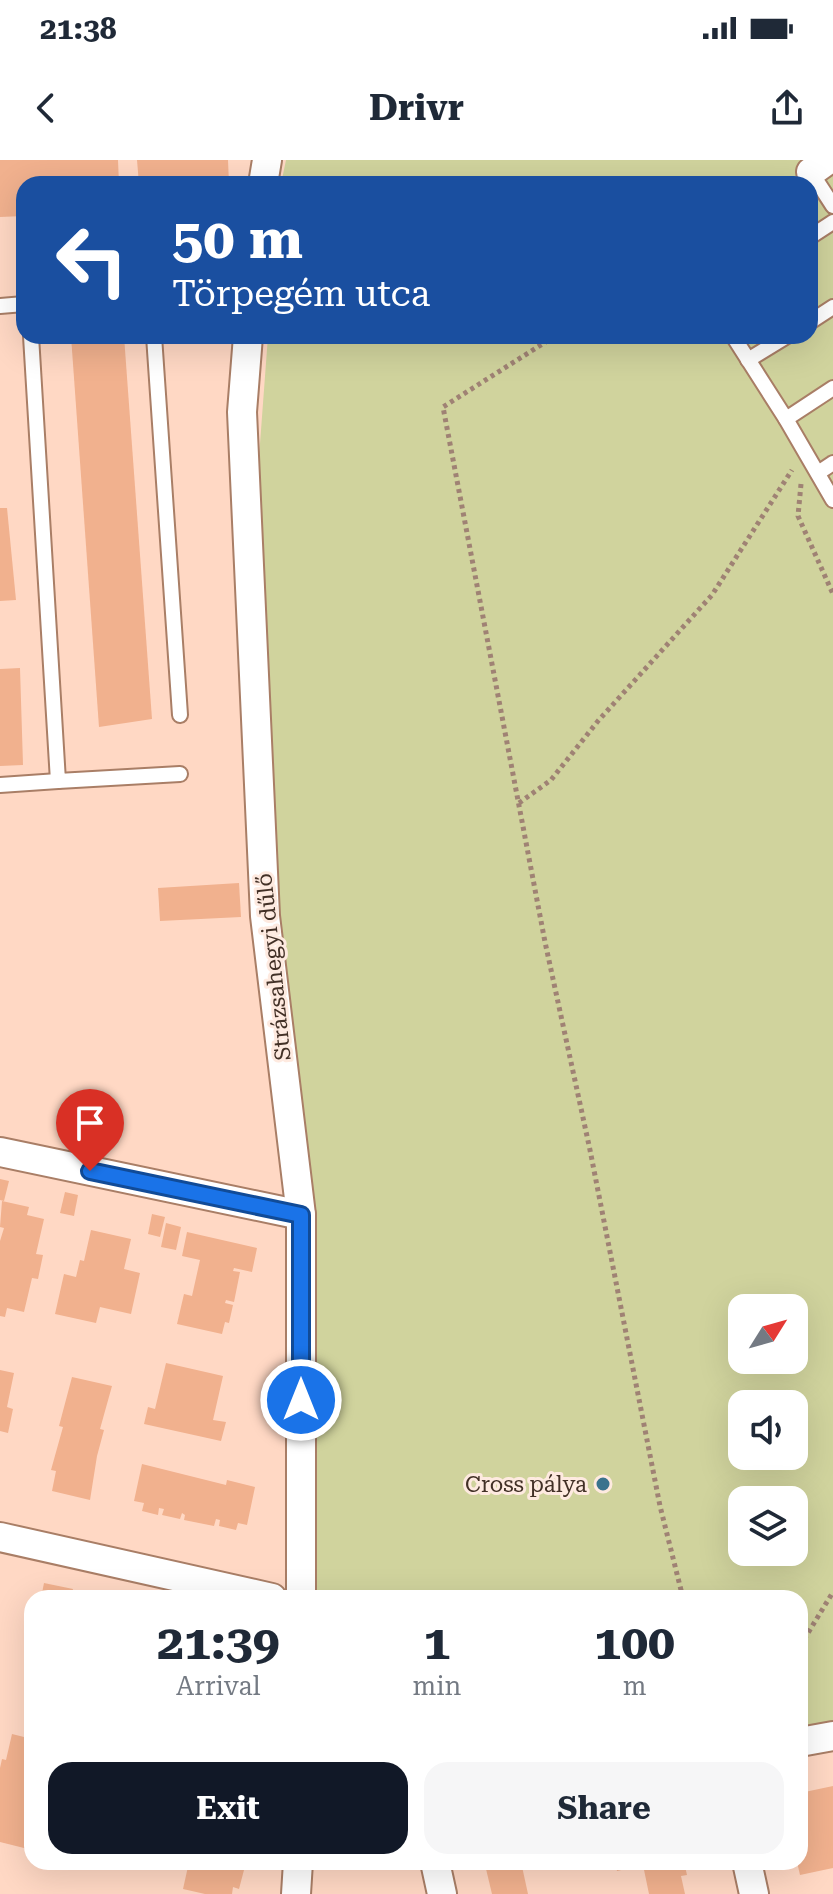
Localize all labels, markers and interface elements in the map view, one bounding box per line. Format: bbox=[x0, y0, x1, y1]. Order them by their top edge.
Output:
text: 21:38 bbox=[40, 11, 117, 46]
icon: back bbox=[24, 86, 68, 130]
icon: share bbox=[765, 86, 809, 130]
text: Drivr bbox=[369, 87, 464, 129]
text: 50 m bbox=[172, 206, 303, 272]
icon: left bbox=[40, 208, 144, 312]
text: Törpegém utca bbox=[172, 273, 430, 315]
street label: Strázsahegyi dűlő bbox=[251, 872, 296, 1062]
pin bbox=[56, 1089, 124, 1171]
icon: arrive bbox=[68, 1101, 112, 1145]
north arrow bbox=[728, 1294, 808, 1374]
map controls bbox=[728, 1294, 808, 1566]
position arrow bbox=[259, 1358, 343, 1442]
button: sound bbox=[728, 1390, 808, 1470]
place label: Cross pálya bbox=[465, 1472, 587, 1497]
marker: Cross pálya bbox=[594, 1475, 612, 1493]
button: layers bbox=[728, 1486, 808, 1566]
text: 21:39 bbox=[157, 1615, 280, 1671]
text: 1 bbox=[423, 1615, 450, 1671]
text: 100 bbox=[594, 1615, 675, 1671]
text: Arrival bbox=[176, 1671, 261, 1701]
text: min bbox=[413, 1671, 461, 1701]
text: m bbox=[623, 1671, 647, 1701]
button: Exit bbox=[48, 1762, 408, 1854]
button: Share bbox=[424, 1762, 784, 1854]

